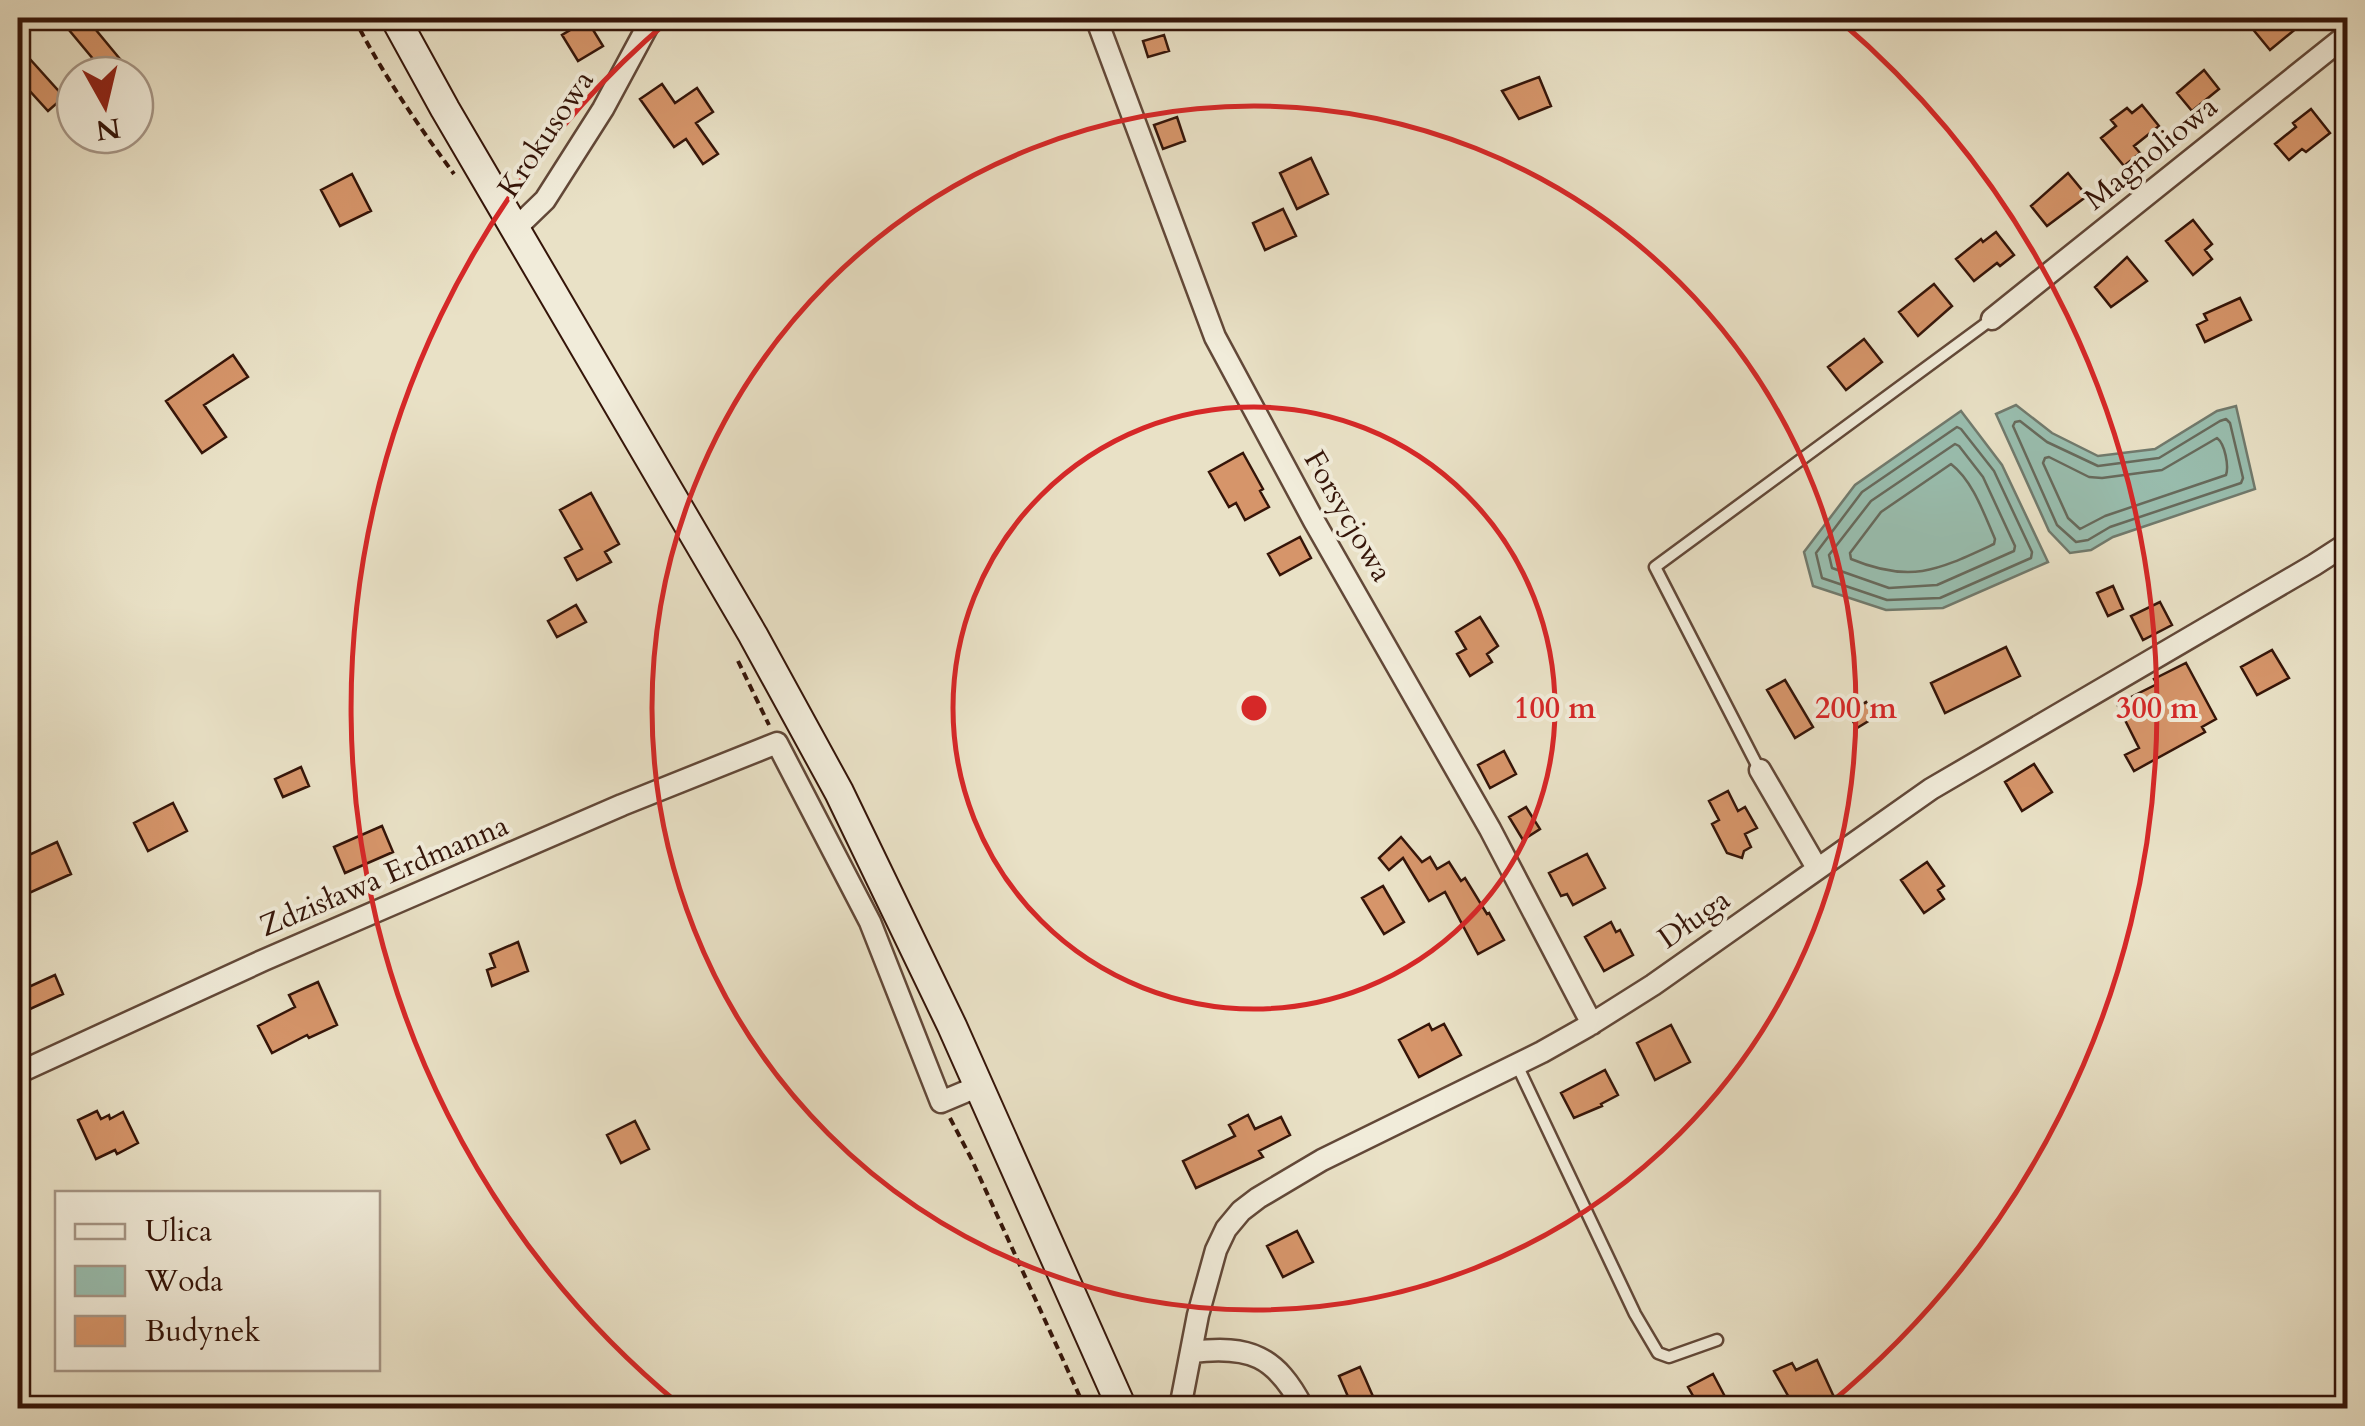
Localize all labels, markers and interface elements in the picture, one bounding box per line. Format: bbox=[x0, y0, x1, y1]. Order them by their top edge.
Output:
north arrow bbox=[55, 55, 155, 155]
street label: Krokusowa bbox=[488, 62, 604, 206]
street label: Magnoliowa bbox=[2076, 87, 2226, 219]
text: N bbox=[94, 108, 123, 149]
street label: Forsycjowa bbox=[1294, 443, 1402, 589]
text: 100 m bbox=[1514, 688, 1596, 729]
text: 200 m bbox=[1815, 688, 1897, 729]
text: 300 m bbox=[2116, 688, 2198, 729]
centre of rings bbox=[1236, 690, 1272, 726]
street label: Zdzisława Erdmanna bbox=[253, 805, 515, 947]
street label: Długa bbox=[1650, 880, 1738, 958]
legend bbox=[55, 1191, 380, 1371]
text: Ulica bbox=[145, 1211, 212, 1252]
text: Woda bbox=[144, 1261, 223, 1302]
text: Budynek bbox=[145, 1311, 260, 1352]

